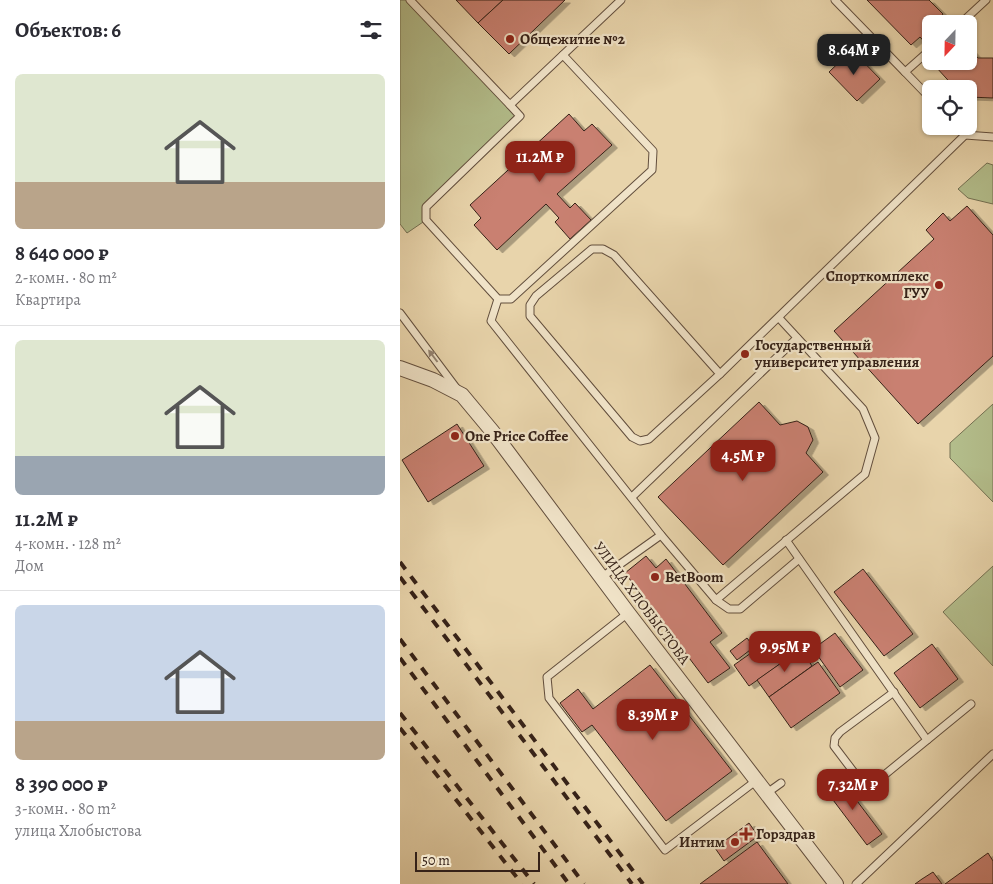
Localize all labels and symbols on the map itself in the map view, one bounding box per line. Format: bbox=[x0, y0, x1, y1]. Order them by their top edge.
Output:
north arrow bbox=[922, 15, 978, 70]
place label: Общежитие №2 bbox=[520, 29, 626, 49]
marker: Общежитие №2 bbox=[504, 33, 516, 45]
pin: 8.64M ₽ bbox=[808, 34, 900, 76]
pin: 11.2M ₽ bbox=[494, 140, 586, 183]
place label: Спорткомплекс ГУУ bbox=[826, 266, 929, 303]
marker: Спорткомплекс ГУУ bbox=[933, 279, 945, 291]
place label: Государственный университет управления bbox=[754, 335, 920, 372]
marker: Государственный университет управления bbox=[739, 348, 751, 360]
one-way arrow bbox=[427, 350, 438, 363]
place label: One Price Coffee bbox=[465, 426, 568, 446]
marker: One Price Coffee bbox=[449, 430, 461, 442]
pin: 4.5M ₽ bbox=[702, 440, 784, 482]
street label: УЛИЦА ХЛОБЫСТОВА bbox=[589, 537, 695, 669]
place label: BetBoom bbox=[665, 567, 724, 587]
marker: BetBoom bbox=[649, 571, 661, 583]
pin: 9.95M ₽ bbox=[739, 630, 831, 673]
pin: 8.39M ₽ bbox=[607, 698, 699, 741]
pin: 7.32M ₽ bbox=[807, 768, 899, 811]
place label: Горздрав bbox=[756, 824, 815, 844]
marker: Горздрав bbox=[740, 828, 752, 840]
place label: Интим bbox=[679, 832, 725, 852]
marker: Интим bbox=[729, 836, 741, 848]
scale bar bbox=[415, 849, 540, 872]

